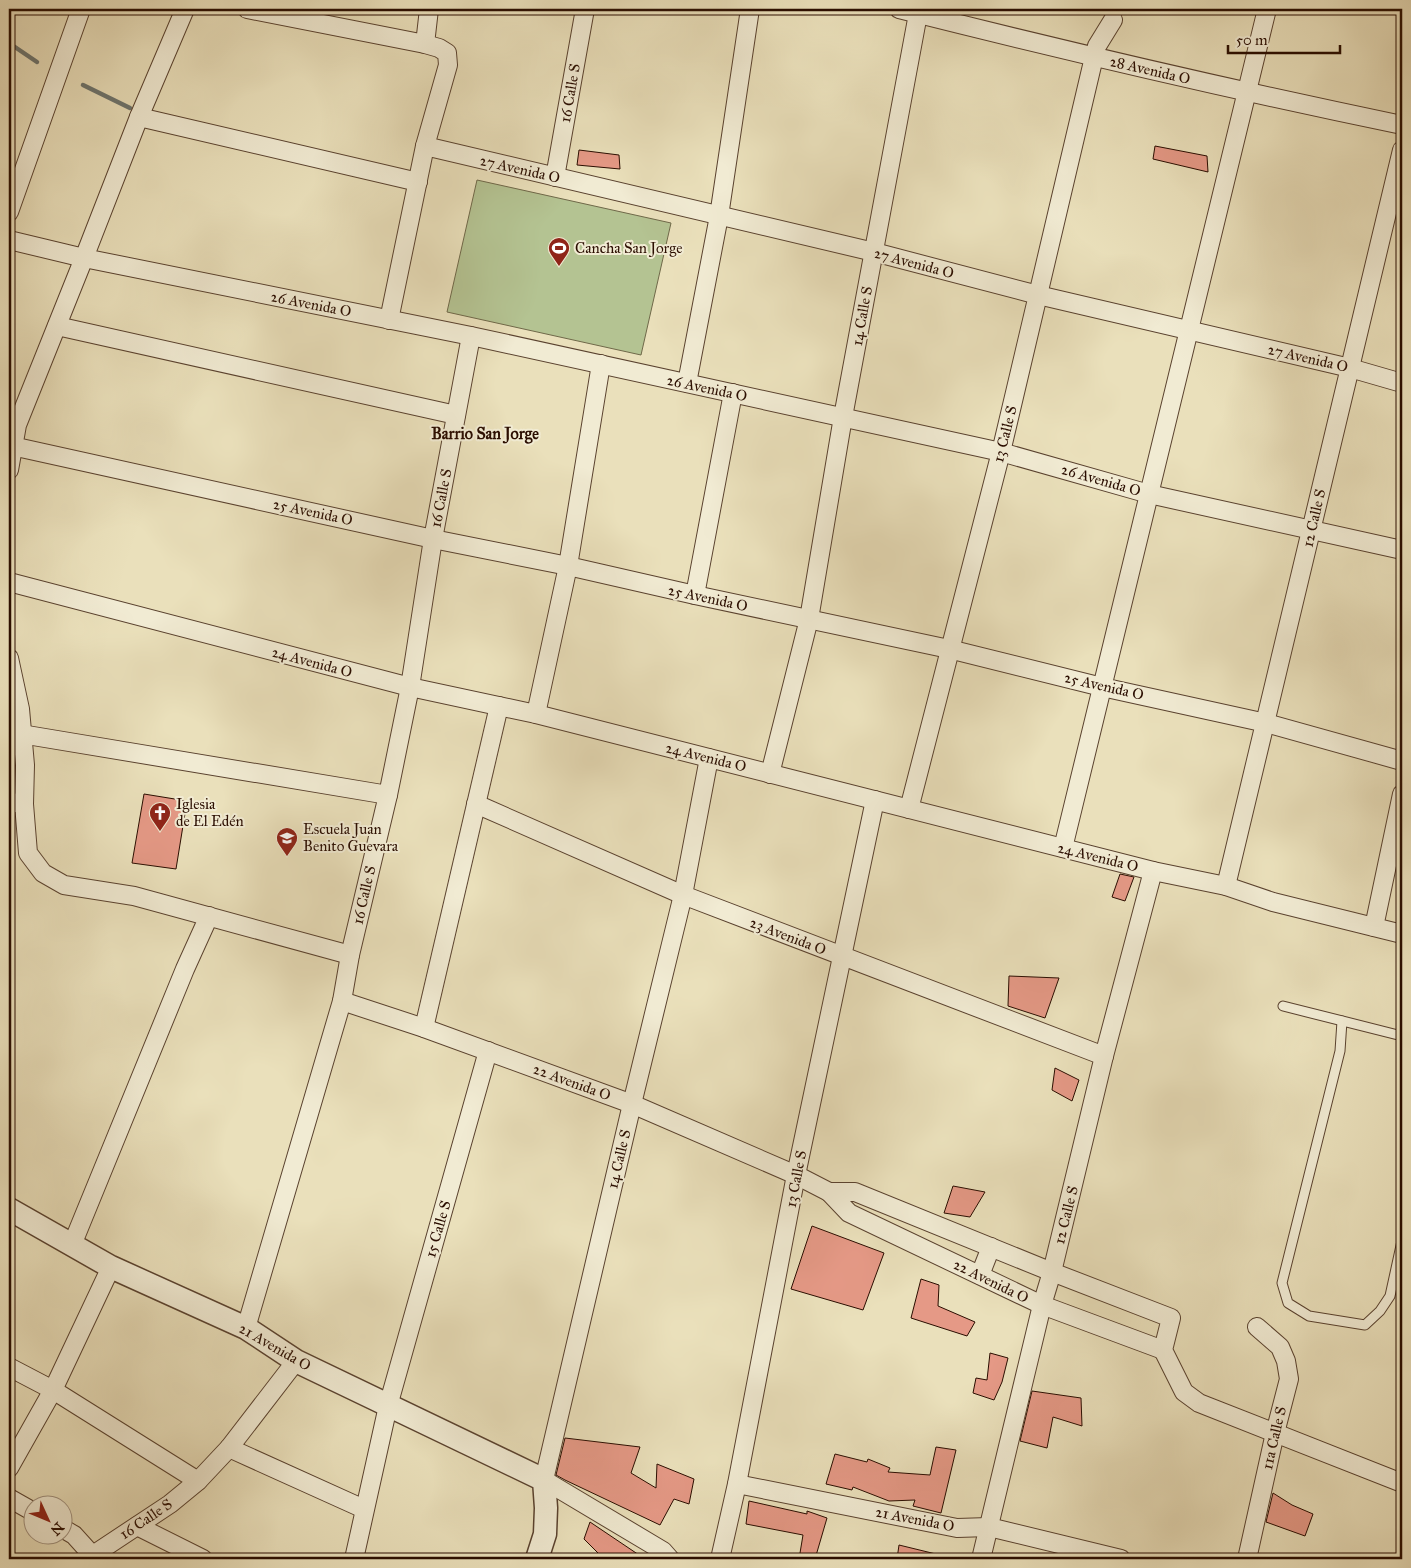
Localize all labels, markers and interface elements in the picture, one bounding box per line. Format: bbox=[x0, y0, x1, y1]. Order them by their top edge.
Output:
scale bar bbox=[1228, 22, 1341, 54]
text: 50 m bbox=[1236, 31, 1268, 49]
street label: 28 Avenida O bbox=[1108, 52, 1192, 88]
street label: 16 Calle S bbox=[556, 62, 584, 124]
street label: 27 Avenida O bbox=[478, 151, 562, 187]
sports icon: Cancha San Jorge bbox=[547, 236, 571, 267]
place label: Cancha San Jorge bbox=[575, 239, 682, 258]
street label: 27 Avenida O bbox=[872, 244, 956, 282]
street label: 14 Calle S bbox=[848, 285, 876, 347]
street label: 26 Avenida O bbox=[269, 287, 353, 321]
street label: 27 Avenida O bbox=[1266, 340, 1350, 376]
street label: 26 Avenida O bbox=[665, 371, 749, 405]
street label: 13 Calle S bbox=[989, 404, 1021, 464]
district label: Barrio San Jorge bbox=[431, 424, 539, 444]
street label: 26 Avenida O bbox=[1059, 460, 1143, 500]
street label: 16 Calle S bbox=[426, 467, 456, 529]
street label: 12 Calle S bbox=[1299, 487, 1329, 549]
street label: 25 Avenida O bbox=[272, 495, 354, 529]
street label: 25 Avenida O bbox=[667, 581, 749, 615]
street label: 24 Avenida O bbox=[270, 643, 354, 681]
street label: 25 Avenida O bbox=[1063, 668, 1145, 704]
street label: 24 Avenida O bbox=[664, 738, 748, 776]
place label: Iglesia de El Edén bbox=[176, 795, 244, 830]
church icon: Iglesia de El Edén bbox=[148, 801, 172, 832]
place label: Escuela Juan Benito Guevara bbox=[303, 820, 399, 855]
school or university icon: Escuela Juan Benito Guevara bbox=[275, 826, 299, 857]
street label: 24 Avenida O bbox=[1056, 838, 1140, 876]
street label: 16 Calle S bbox=[349, 864, 379, 926]
street label: 23 Avenida O bbox=[747, 913, 829, 959]
street label: 22 Avenida O bbox=[531, 1060, 613, 1104]
street label: 14 Calle S bbox=[603, 1128, 635, 1190]
street label: 13 Calle S bbox=[782, 1149, 810, 1209]
street label: 12 Calle S bbox=[1050, 1184, 1082, 1246]
street label: 15 Calle S bbox=[421, 1198, 455, 1260]
street label: 22 Avenida O bbox=[950, 1255, 1032, 1307]
street label: 21 Avenida O bbox=[236, 1319, 314, 1375]
street label: 11a Calle S bbox=[1258, 1405, 1290, 1471]
street label: 16 Calle S bbox=[116, 1495, 176, 1543]
north arrow bbox=[22, 1496, 72, 1546]
street label: 21 Avenida O bbox=[874, 1503, 956, 1535]
text: N bbox=[47, 1519, 67, 1539]

